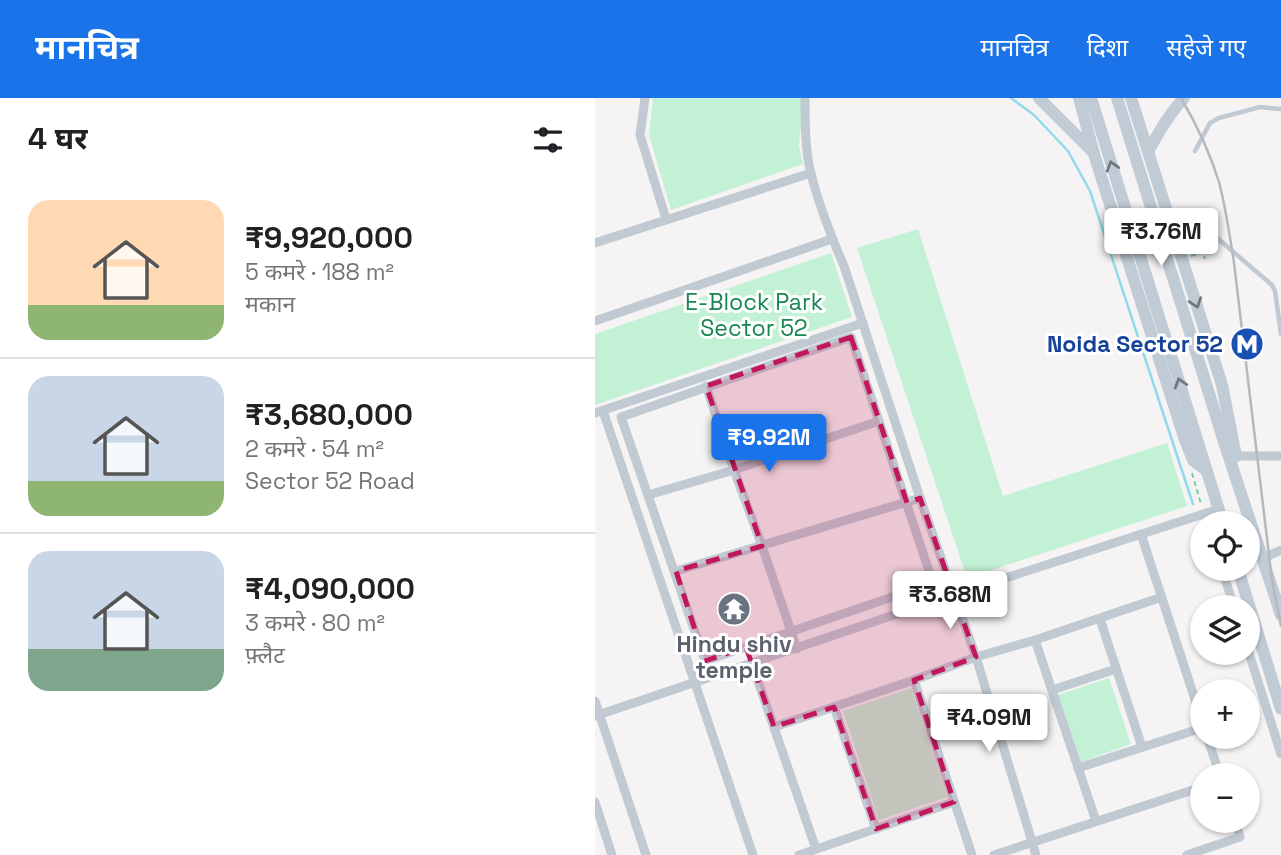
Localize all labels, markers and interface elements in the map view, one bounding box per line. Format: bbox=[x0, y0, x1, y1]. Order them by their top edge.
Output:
text: मानचित्र bbox=[35, 27, 139, 69]
text: मानचित्र bbox=[980, 32, 1049, 63]
text: दिशा bbox=[1087, 32, 1128, 63]
text: सहेजे गए bbox=[1166, 32, 1246, 63]
text: 4 घर bbox=[28, 119, 87, 158]
icon: filters bbox=[529, 121, 567, 159]
one-way arrow bbox=[1106, 161, 1120, 173]
pin: ₹3.76M bbox=[1104, 208, 1218, 268]
text: ₹3.76M bbox=[1120, 216, 1202, 246]
text: ₹9,920,000 bbox=[245, 218, 413, 257]
icon: home bbox=[84, 228, 168, 312]
text: 5 कमरे · 188 m² bbox=[245, 257, 394, 287]
park label: E-Block Park Sector 52 bbox=[685, 287, 823, 343]
text: मकान bbox=[245, 289, 295, 319]
one-way arrow bbox=[1187, 297, 1202, 309]
metro station icon: Noida Sector 52 bbox=[1228, 325, 1266, 363]
place label: Noida Sector 52 bbox=[1047, 329, 1223, 359]
one-way arrow bbox=[1173, 378, 1188, 390]
text: ₹3,680,000 bbox=[245, 395, 413, 434]
icon: home bbox=[84, 404, 168, 488]
pin: ₹9.92M bbox=[712, 414, 826, 474]
text: ₹9.92M bbox=[727, 422, 811, 452]
text: 2 कमरे · 54 m² bbox=[245, 434, 384, 464]
text: Sector 52 Road bbox=[245, 466, 415, 496]
map controls bbox=[1190, 511, 1260, 833]
button: locate bbox=[1190, 511, 1260, 581]
text: ₹4,090,000 bbox=[245, 569, 415, 608]
pin: ₹3.68M bbox=[893, 572, 1007, 631]
icon: home bbox=[84, 579, 168, 663]
text: ₹3.68M bbox=[908, 579, 992, 609]
temple icon: Hindu shiv temple bbox=[715, 590, 753, 628]
button: layers bbox=[1190, 595, 1260, 665]
text: 3 कमरे · 80 m² bbox=[245, 608, 385, 638]
place label: Hindu shiv temple bbox=[677, 629, 792, 685]
text: फ़्लैट bbox=[245, 640, 285, 670]
button: + bbox=[1190, 679, 1260, 749]
pin: ₹4.09M bbox=[932, 694, 1046, 754]
text: ₹4.09M bbox=[947, 702, 1031, 732]
button: − bbox=[1190, 763, 1260, 833]

